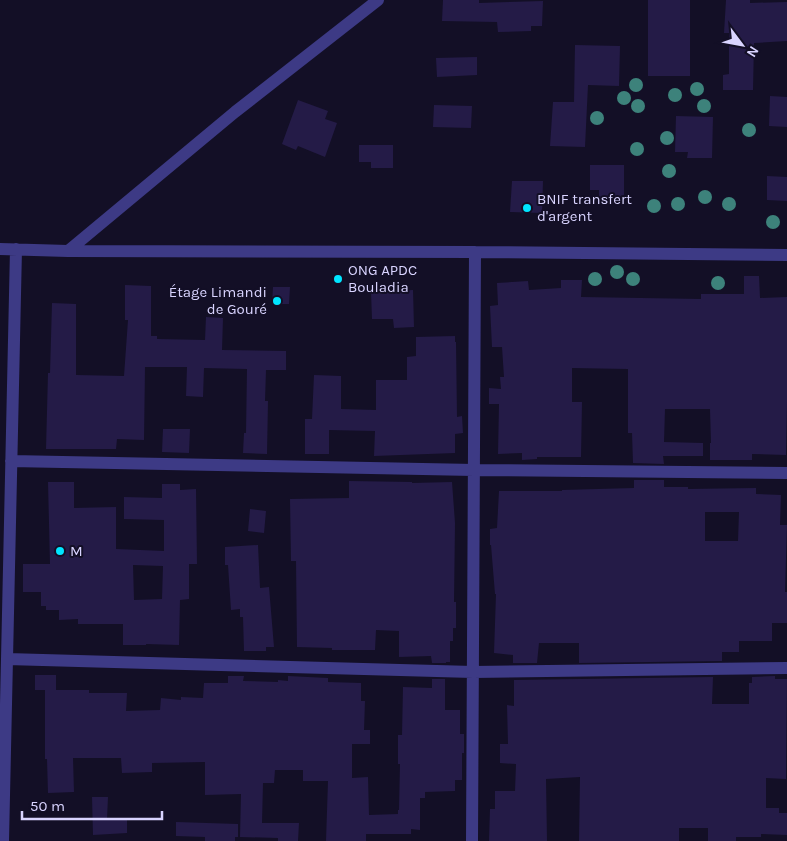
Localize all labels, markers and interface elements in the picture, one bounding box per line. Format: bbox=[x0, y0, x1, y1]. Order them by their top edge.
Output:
north arrow bbox=[717, 20, 767, 70]
text: N bbox=[743, 43, 762, 60]
place label: BNIF transfert d'argent bbox=[537, 190, 632, 225]
marker: BNIF transfert d'argent bbox=[521, 202, 533, 214]
place label: ONG APDC Bouladia bbox=[348, 261, 417, 296]
marker: ONG APDC Bouladia bbox=[332, 273, 344, 285]
place label: Étage Limandi de Gouré bbox=[169, 283, 267, 318]
marker: Étage Limandi de Gouré bbox=[271, 295, 283, 307]
place label: M bbox=[70, 542, 83, 560]
marker: M bbox=[54, 545, 66, 557]
scale bar bbox=[22, 788, 162, 820]
text: 50 m bbox=[30, 797, 65, 815]

